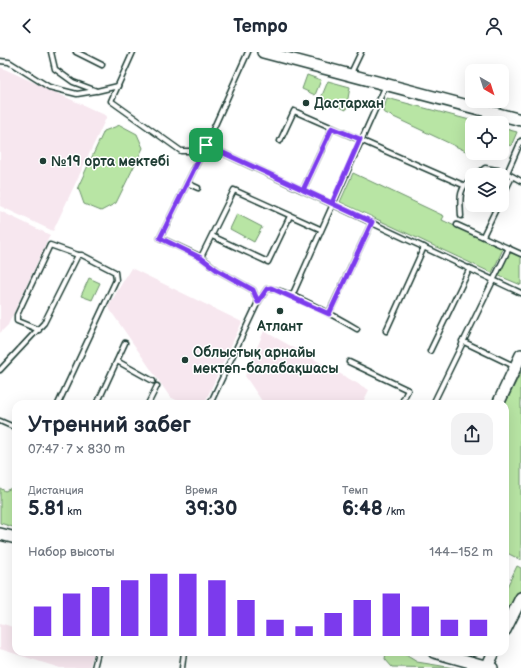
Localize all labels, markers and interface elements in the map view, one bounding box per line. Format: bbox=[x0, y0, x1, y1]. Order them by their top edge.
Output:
icon: back bbox=[16, 15, 38, 37]
icon: person bbox=[483, 15, 505, 37]
text: Tempo bbox=[233, 16, 288, 37]
north arrow bbox=[465, 64, 509, 108]
map controls bbox=[465, 64, 509, 212]
place label: Дастархан bbox=[314, 95, 384, 112]
marker: Дастархан bbox=[301, 98, 311, 108]
button: locate bbox=[465, 116, 509, 160]
pin bbox=[189, 128, 223, 162]
icon: arrive bbox=[195, 134, 217, 156]
place label: №19 орта мектебі bbox=[51, 153, 169, 170]
marker: №19 орта мектебі bbox=[38, 156, 48, 166]
button: layers bbox=[465, 168, 509, 212]
marker: Атлант bbox=[275, 306, 285, 316]
place label: Атлант bbox=[256, 318, 303, 335]
place label: Облыстық арнайы мектеп-балабақшасы bbox=[193, 344, 339, 377]
marker: Облыстық арнайы мектеп-балабақшасы bbox=[180, 355, 190, 365]
text: Утренний забег bbox=[28, 412, 191, 439]
button: share bbox=[451, 413, 493, 455]
text: 07:47 · 7 × 830 m bbox=[28, 441, 125, 457]
text: Дистанция bbox=[28, 484, 84, 497]
text: Время bbox=[185, 484, 218, 497]
text: Темп bbox=[342, 484, 368, 497]
text: 5.81 bbox=[28, 497, 64, 521]
text: 39:30 bbox=[185, 497, 237, 521]
text: 6:48 bbox=[342, 497, 383, 521]
text: km bbox=[64, 505, 82, 518]
text: /km bbox=[383, 505, 405, 518]
text: Набор высоты bbox=[28, 544, 115, 560]
text: 144–152 m bbox=[429, 544, 493, 560]

